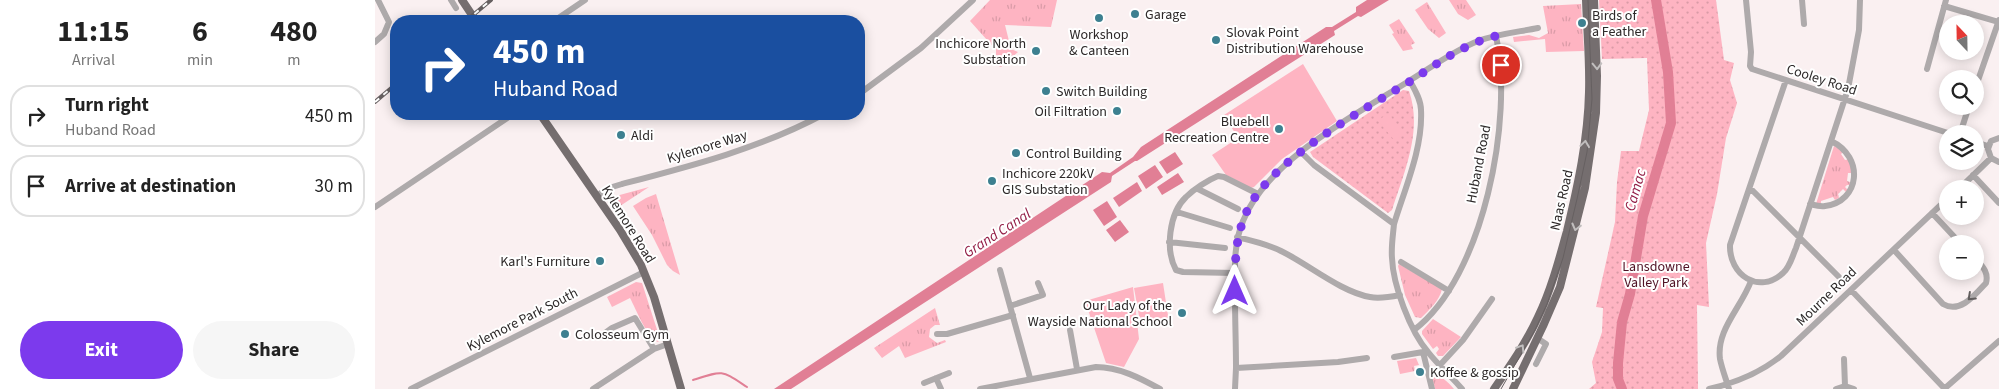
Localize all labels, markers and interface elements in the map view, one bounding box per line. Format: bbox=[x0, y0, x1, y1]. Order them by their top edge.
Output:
place label: Garage bbox=[1145, 5, 1186, 25]
place label: Birds of a Feather bbox=[1592, 6, 1646, 42]
marker: Garage bbox=[1129, 8, 1141, 20]
text: 11:15 bbox=[57, 10, 130, 53]
text: 6 bbox=[192, 10, 208, 53]
text: 480 bbox=[270, 10, 318, 53]
marker: Workshop & Canteen bbox=[1093, 12, 1105, 24]
north arrow bbox=[1939, 15, 1984, 60]
map controls bbox=[1939, 15, 1984, 280]
marker: Birds of a Feather bbox=[1576, 17, 1588, 29]
place label: Slovak Point Distribution Warehouse bbox=[1226, 23, 1363, 59]
place label: Workshop & Canteen bbox=[1069, 25, 1129, 61]
text: 450 m bbox=[493, 27, 585, 77]
place label: Inchicore North Substation bbox=[935, 34, 1026, 70]
marker: Slovak Point Distribution Warehouse bbox=[1210, 34, 1222, 46]
icon: right bbox=[410, 35, 475, 100]
pin bbox=[1480, 44, 1522, 86]
marker: Inchicore North Substation bbox=[1030, 45, 1042, 57]
text: Arrival bbox=[72, 49, 115, 71]
text: min bbox=[187, 49, 213, 71]
text: m bbox=[287, 49, 301, 71]
icon: arrive bbox=[1487, 51, 1515, 79]
street label: Cooley Road bbox=[1784, 59, 1860, 101]
one-way arrow bbox=[1592, 62, 1602, 70]
button: search bbox=[1939, 70, 1984, 115]
text: Huband Road bbox=[493, 73, 618, 105]
place label: Switch Building bbox=[1056, 82, 1147, 102]
marker: Switch Building bbox=[1040, 85, 1052, 97]
text: Turn right bbox=[65, 92, 149, 119]
icon: right bbox=[22, 102, 50, 130]
place label: Oil Filtration bbox=[1034, 102, 1107, 122]
text: 450 m bbox=[305, 103, 353, 130]
marker: Oil Filtration bbox=[1111, 105, 1123, 117]
place label: Bluebell Recreation Centre bbox=[1164, 112, 1269, 148]
text: Huband Road bbox=[65, 119, 156, 141]
marker: Bluebell Recreation Centre bbox=[1273, 123, 1285, 135]
street label: Huband Road bbox=[1462, 123, 1496, 205]
street label: Kylemore Way bbox=[665, 125, 750, 169]
button: layers bbox=[1939, 125, 1984, 170]
place label: Aldi bbox=[631, 126, 653, 146]
marker: Aldi bbox=[615, 129, 627, 141]
one-way arrow bbox=[1579, 140, 1590, 148]
place label: Control Building bbox=[1026, 144, 1121, 164]
marker: Control Building bbox=[1010, 147, 1022, 159]
place label: Inchicore 220kV GIS Substation bbox=[1002, 164, 1095, 200]
water label: Camac bbox=[1619, 166, 1652, 214]
street label: Naas Road bbox=[1545, 168, 1579, 233]
icon: arrive bbox=[22, 172, 50, 200]
text: Arrive at destination bbox=[65, 173, 236, 200]
text: 30 m bbox=[315, 173, 353, 200]
marker: Inchicore 220kV GIS Substation bbox=[986, 175, 998, 187]
button: + bbox=[1939, 180, 1984, 225]
street label: Kylemore Road bbox=[596, 182, 660, 267]
water label: Grand Canal bbox=[959, 204, 1035, 263]
one-way arrow bbox=[1571, 222, 1582, 231]
button: − bbox=[1939, 235, 1984, 280]
place label: Karl's Furniture bbox=[500, 252, 590, 272]
marker: Karl's Furniture bbox=[594, 255, 606, 267]
park label: Lansdowne Valley Park bbox=[1622, 257, 1690, 293]
street label: Mourne Road bbox=[1792, 263, 1862, 331]
position arrow bbox=[1208, 264, 1260, 316]
street label: Kylemore Park South bbox=[463, 283, 582, 357]
one-way arrow bbox=[1968, 291, 1977, 300]
place label: Our Lady of the Wayside National School bbox=[1028, 296, 1172, 332]
marker: Our Lady of the Wayside National School bbox=[1176, 307, 1188, 319]
button: Exit bbox=[20, 321, 183, 379]
button: Share bbox=[193, 321, 355, 379]
place label: Colosseum Gym bbox=[575, 325, 669, 345]
marker: Colosseum Gym bbox=[559, 328, 571, 340]
one-way arrow bbox=[1515, 345, 1524, 354]
place label: Koffee & gossip bbox=[1430, 363, 1519, 383]
marker: Koffee & gossip bbox=[1414, 366, 1426, 378]

